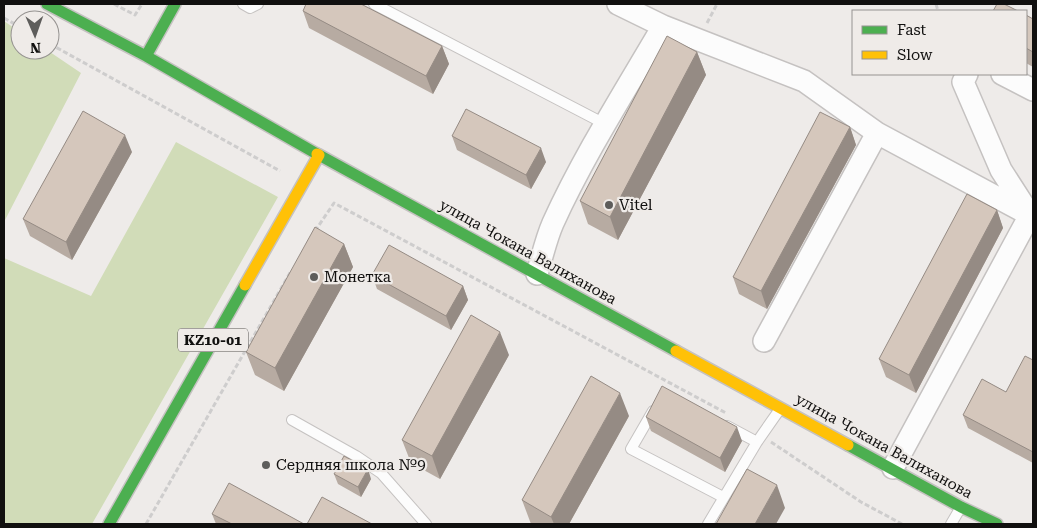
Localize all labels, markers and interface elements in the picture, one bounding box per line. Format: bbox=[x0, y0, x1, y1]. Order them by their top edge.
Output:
north arrow bbox=[10, 10, 60, 60]
legend bbox=[852, 10, 1027, 75]
text: Fast bbox=[897, 21, 927, 39]
text: N bbox=[30, 40, 41, 56]
text: Slow bbox=[897, 46, 933, 64]
street label: улица Чокана Валиханова bbox=[436, 196, 620, 308]
place label: Vitel bbox=[619, 196, 653, 214]
marker: Vitel bbox=[603, 199, 615, 211]
place label: Монетка bbox=[324, 268, 391, 286]
marker: Монетка bbox=[308, 271, 320, 283]
road number: KZ10-01 bbox=[178, 328, 248, 352]
street label: улица Чокана Валиханова bbox=[792, 390, 976, 502]
place label: Сердняя школа №9 bbox=[276, 456, 426, 474]
marker: Сердняя школа №9 bbox=[260, 459, 272, 471]

